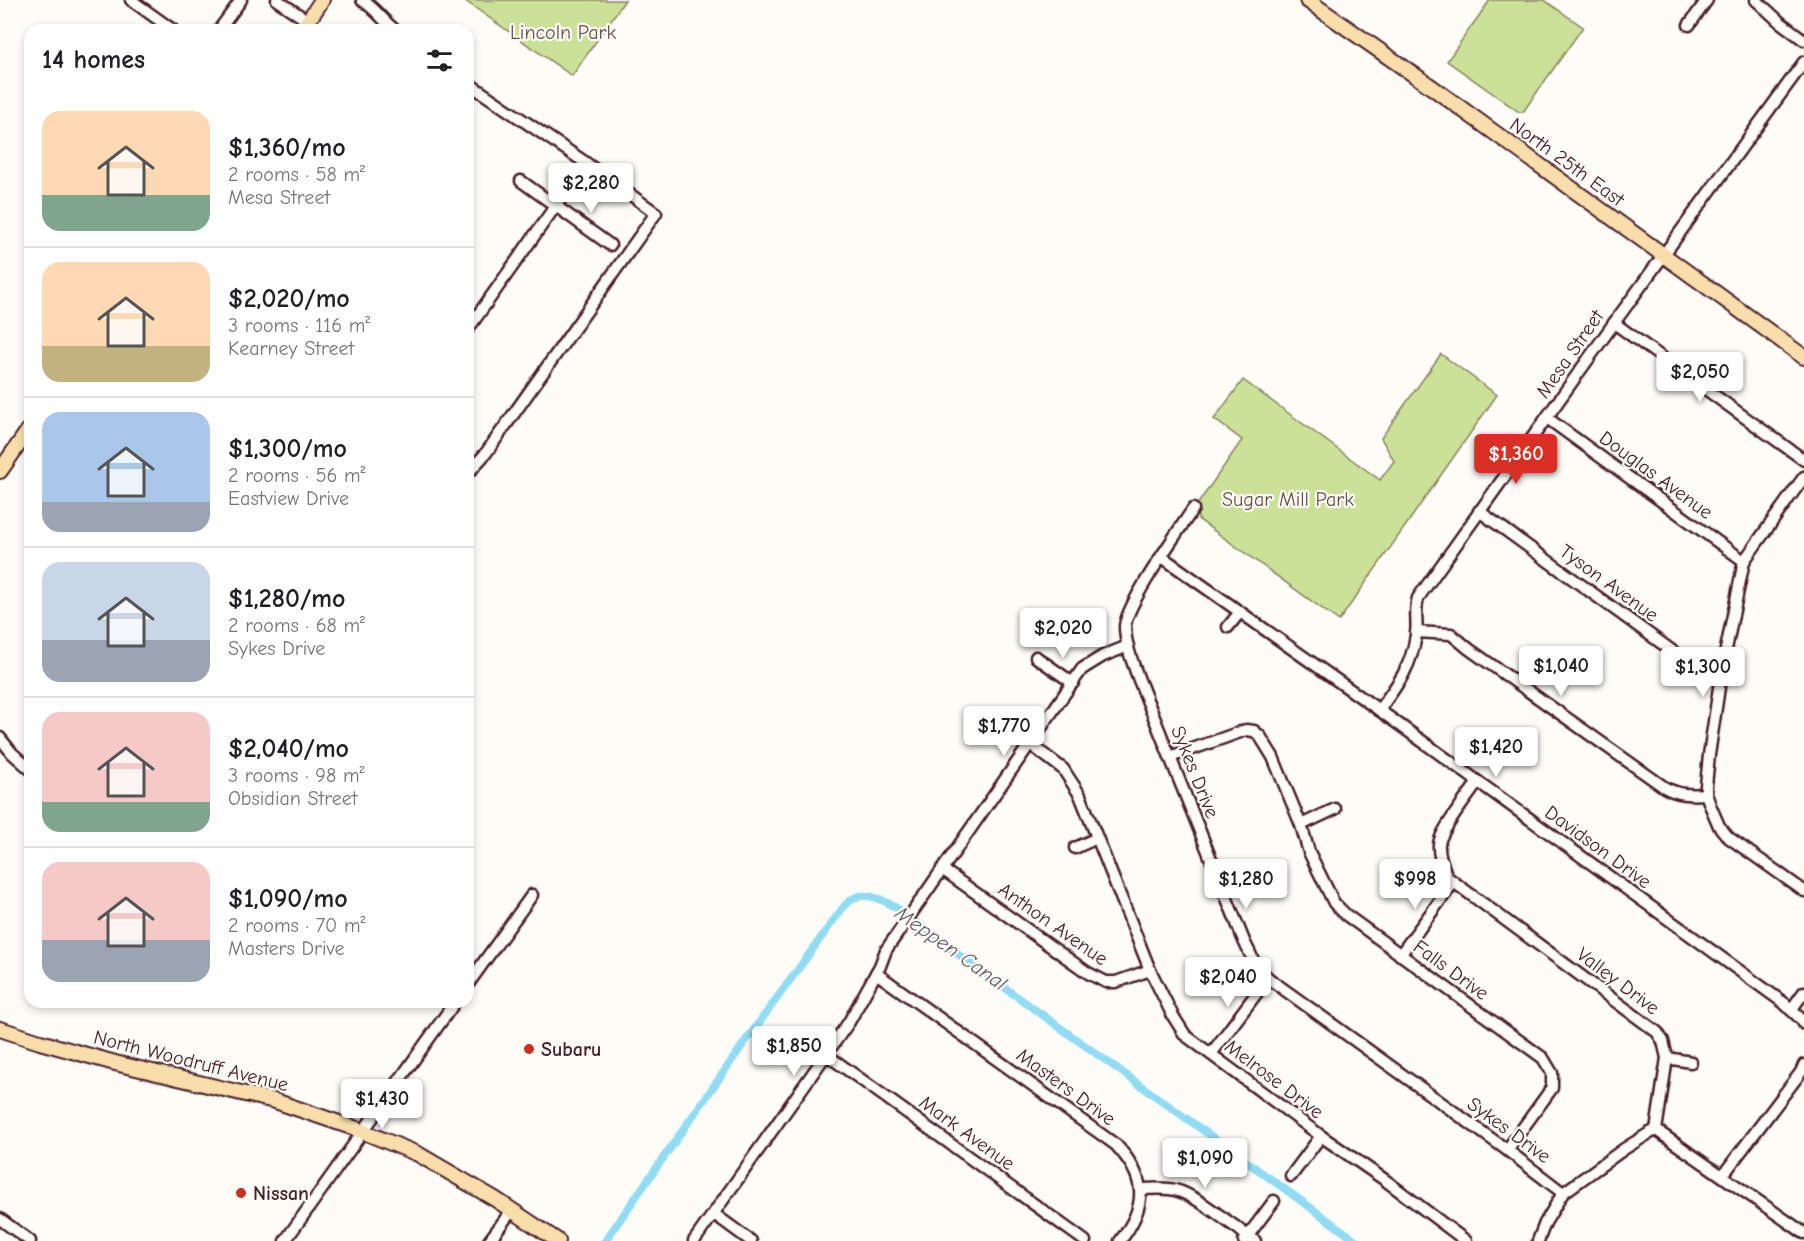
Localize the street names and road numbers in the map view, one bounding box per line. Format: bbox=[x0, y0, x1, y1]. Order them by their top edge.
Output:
street label: North 25th East bbox=[1505, 113, 1630, 212]
street label: Mesa Street bbox=[1531, 305, 1609, 402]
street label: Douglas Avenue bbox=[1595, 426, 1717, 524]
street label: Tyson Avenue bbox=[1555, 539, 1663, 627]
street label: Sykes Drive bbox=[1166, 723, 1224, 821]
street label: Davidson Drive bbox=[1540, 801, 1656, 893]
street label: Anthon Avenue bbox=[994, 878, 1112, 970]
street label: Falls Drive bbox=[1409, 935, 1493, 1005]
street label: Valley Drive bbox=[1572, 943, 1664, 1019]
street label: North Woodruff Avenue bbox=[91, 1026, 291, 1096]
street label: Melrose Drive bbox=[1220, 1035, 1328, 1123]
street label: Masters Drive bbox=[1012, 1043, 1120, 1131]
street label: Mark Avenue bbox=[915, 1091, 1019, 1175]
street label: Sykes Drive bbox=[1463, 1092, 1555, 1168]

